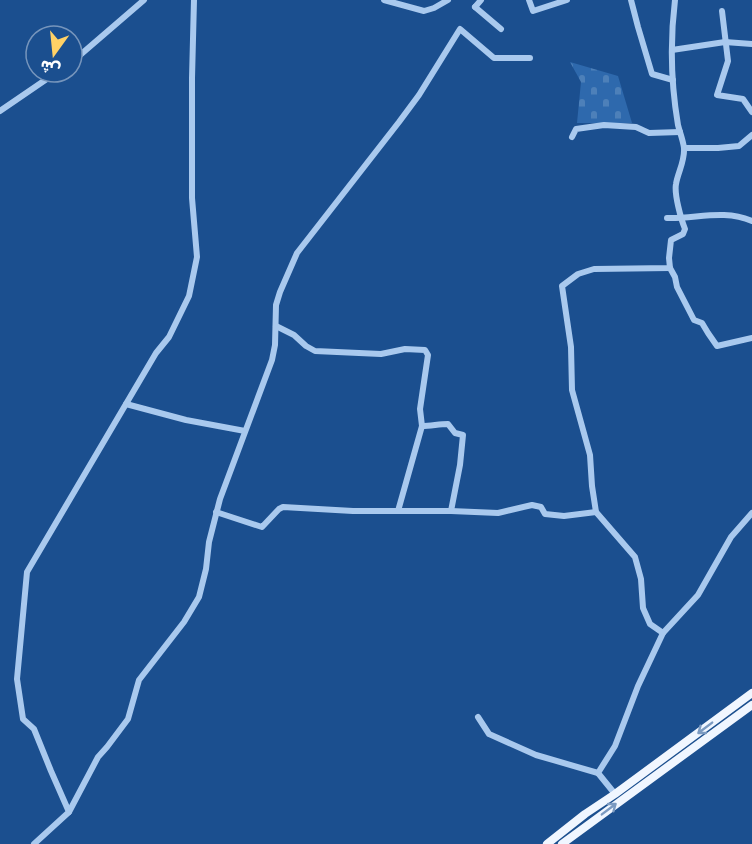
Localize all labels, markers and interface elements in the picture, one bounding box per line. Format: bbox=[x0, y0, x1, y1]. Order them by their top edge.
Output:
north arrow bbox=[24, 24, 84, 84]
text: ش bbox=[38, 56, 63, 80]
one-way arrow bbox=[697, 721, 713, 734]
one-way arrow bbox=[601, 803, 617, 816]

